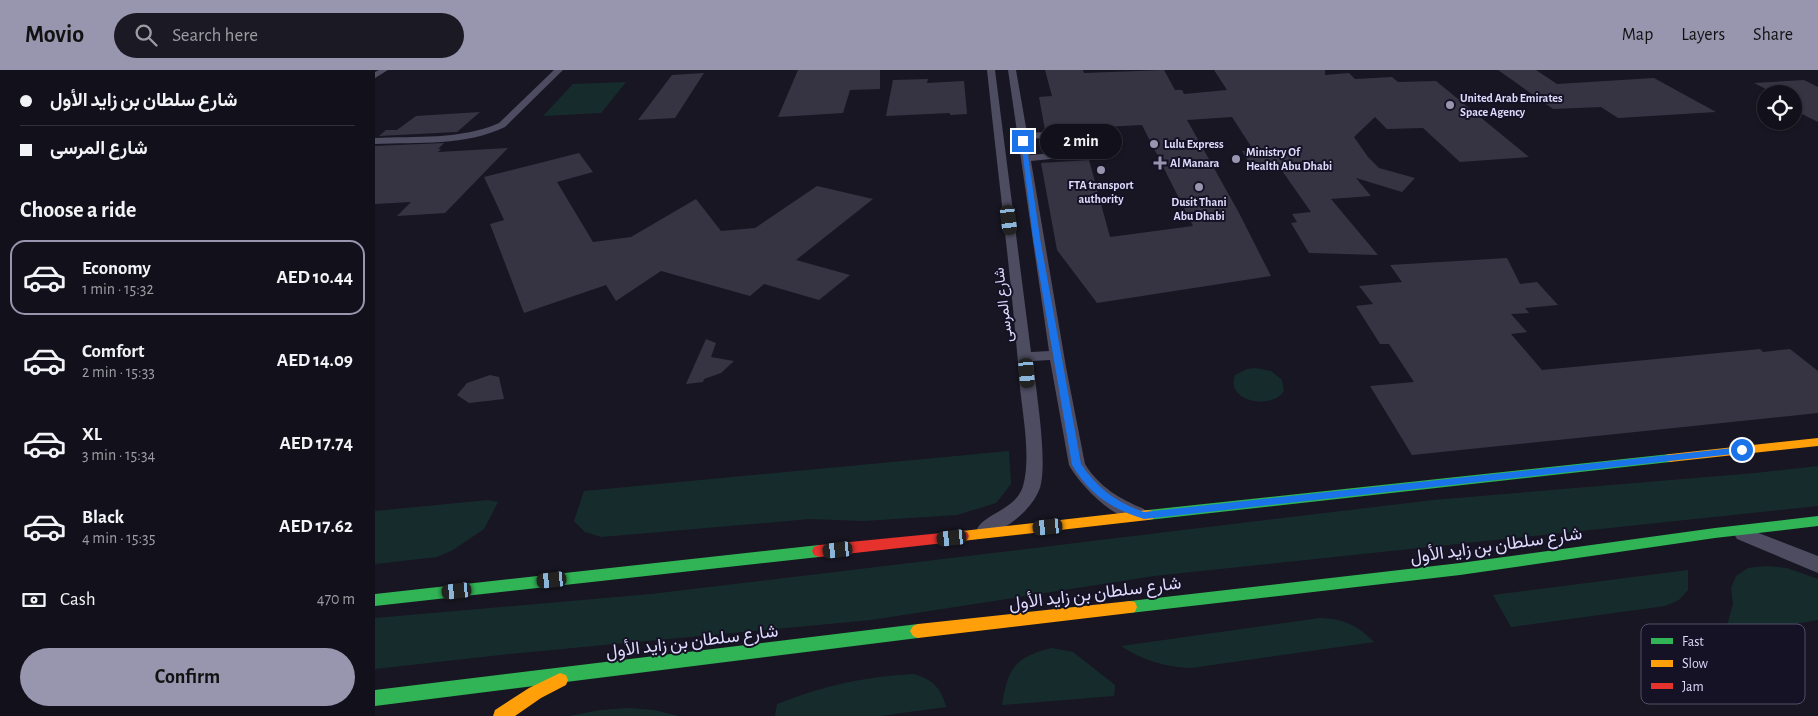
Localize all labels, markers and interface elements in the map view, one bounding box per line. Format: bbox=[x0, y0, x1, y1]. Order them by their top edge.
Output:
search box bbox=[114, 13, 464, 58]
icon: search bbox=[132, 21, 160, 49]
text: Movio bbox=[25, 23, 84, 47]
text: Search here bbox=[172, 26, 258, 45]
text: Map bbox=[1622, 26, 1653, 44]
text: Layers bbox=[1681, 26, 1725, 44]
text: Share bbox=[1753, 26, 1793, 44]
map controls bbox=[1757, 85, 1802, 130]
button: locate bbox=[1757, 85, 1802, 130]
text: شارع سلطان بن زايد الأول bbox=[50, 91, 238, 110]
place label: United Arab Emirates Space Agency bbox=[1460, 92, 1563, 119]
marker: United Arab Emirates Space Agency bbox=[1444, 99, 1456, 111]
callout: 2 min bbox=[1041, 124, 1123, 158]
route end bbox=[1012, 130, 1034, 152]
text: 2 min bbox=[1063, 133, 1099, 149]
marker: Lulu Express bbox=[1148, 138, 1160, 150]
place label: Lulu Express bbox=[1164, 138, 1224, 150]
text: شارع المرسى bbox=[50, 139, 148, 158]
place label: Ministry Of Health Abu Dhabi bbox=[1246, 146, 1332, 172]
marker: Ministry Of Health Abu Dhabi bbox=[1230, 153, 1242, 165]
marker: Al Manara bbox=[1154, 157, 1166, 169]
place label: Al Manara bbox=[1170, 157, 1220, 169]
marker: FTA transport authority bbox=[1095, 164, 1107, 176]
place label: FTA transport authority bbox=[1068, 179, 1134, 206]
marker: Dusit Thani Abu Dhabi bbox=[1193, 181, 1205, 193]
place label: Dusit Thani Abu Dhabi bbox=[1171, 196, 1227, 222]
text: Choose a ride bbox=[20, 199, 136, 221]
car bbox=[999, 204, 1018, 236]
icon: car bbox=[22, 255, 67, 300]
text: Economy bbox=[82, 259, 151, 278]
street label: شارع المرسى bbox=[991, 266, 1019, 343]
text: AED 10.44 bbox=[276, 268, 353, 287]
text: 1 min · 15:32 bbox=[82, 281, 154, 297]
icon: car bbox=[22, 338, 67, 383]
text: Comfort bbox=[82, 342, 144, 361]
text: AED 14.09 bbox=[277, 351, 353, 370]
car bbox=[1018, 357, 1035, 389]
text: 2 min · 15:33 bbox=[82, 364, 155, 380]
icon: car bbox=[22, 421, 67, 466]
text: XL bbox=[82, 425, 102, 444]
text: AED 17.74 bbox=[279, 434, 353, 453]
route start bbox=[1731, 439, 1753, 461]
text: 3 min · 15:34 bbox=[82, 447, 155, 463]
icon: car bbox=[22, 504, 67, 549]
text: Black bbox=[82, 508, 124, 527]
text: AED 17.62 bbox=[279, 517, 353, 536]
car bbox=[1032, 518, 1063, 536]
street label: شارع سلطان بن زايد الأول bbox=[1409, 523, 1584, 569]
car bbox=[936, 529, 967, 547]
text: 4 min · 15:35 bbox=[82, 530, 155, 546]
car bbox=[822, 541, 853, 559]
car bbox=[536, 571, 567, 589]
street label: شارع سلطان بن زايد الأول bbox=[1008, 573, 1183, 615]
car bbox=[441, 582, 472, 600]
icon: cash bbox=[20, 586, 48, 614]
text: Cash bbox=[60, 590, 96, 609]
text: 470 m bbox=[317, 591, 355, 607]
street label: شارع سلطان بن زايد الأول bbox=[605, 621, 780, 663]
legend bbox=[1641, 624, 1805, 704]
text: Fast bbox=[1682, 635, 1704, 649]
button: Confirm bbox=[20, 648, 355, 706]
text: Slow bbox=[1682, 657, 1709, 671]
text: Jam bbox=[1682, 680, 1704, 694]

